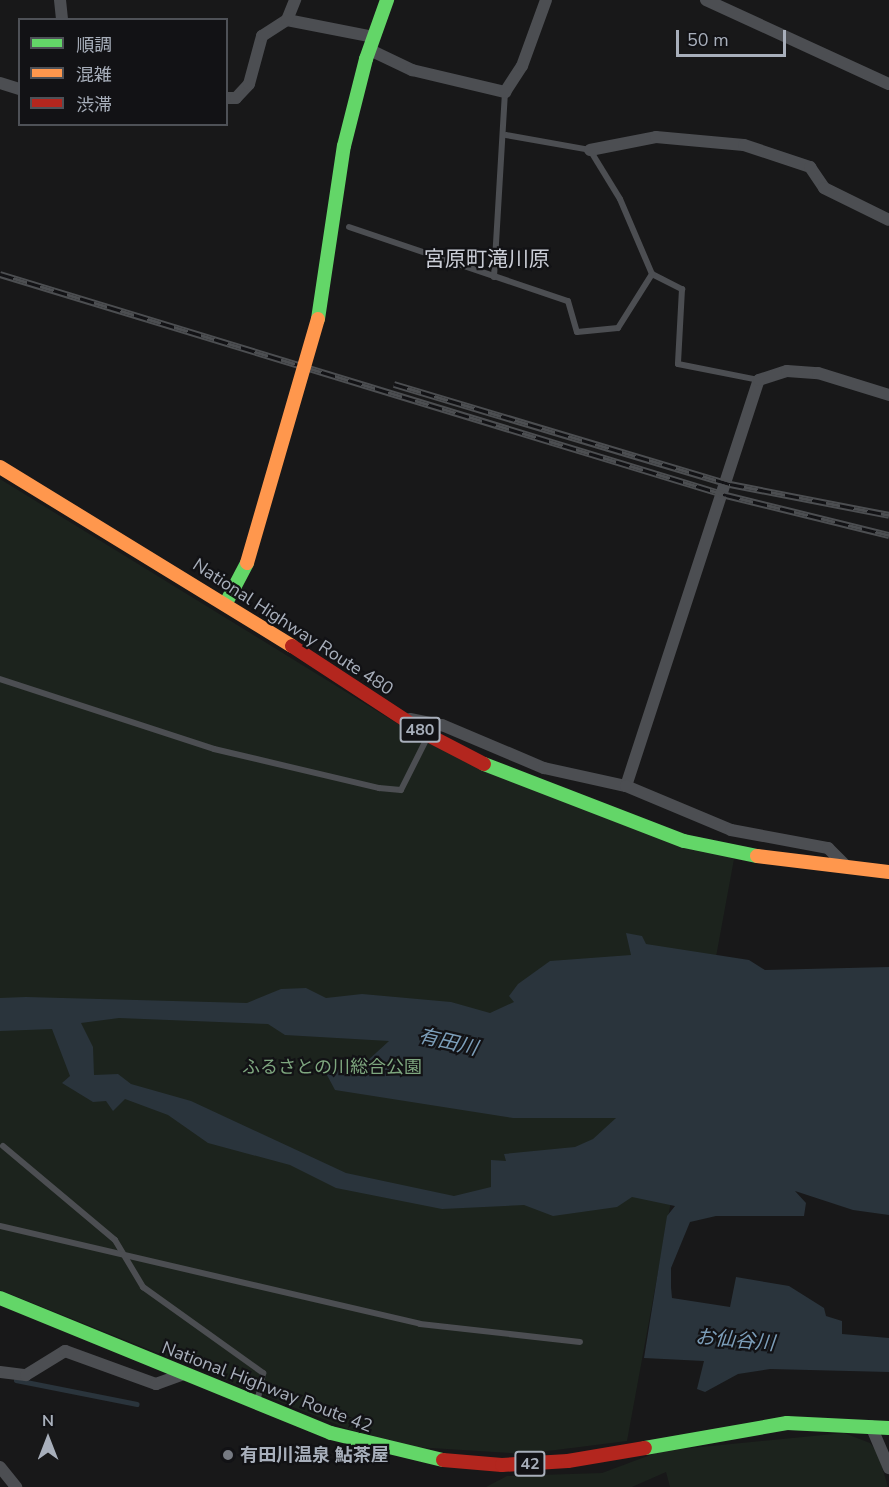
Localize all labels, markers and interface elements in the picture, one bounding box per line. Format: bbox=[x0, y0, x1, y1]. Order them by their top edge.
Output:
legend bbox=[18, 18, 228, 126]
scale bar bbox=[679, 18, 788, 56]
text: 50 m bbox=[687, 28, 729, 52]
text: 順調 bbox=[76, 33, 112, 57]
text: 混雑 bbox=[76, 63, 112, 87]
text: 渋滞 bbox=[76, 93, 112, 117]
district label: 宮原町滝川原 bbox=[424, 246, 550, 272]
street label: National Highway Route 480 bbox=[189, 554, 397, 700]
road number: 480 bbox=[399, 717, 441, 743]
water label: 有田川 bbox=[416, 1024, 480, 1060]
park label: ふるさとの川総合公園 bbox=[242, 1056, 422, 1078]
water label: お仙谷川 bbox=[694, 1325, 776, 1355]
street label: National Highway Route 42 bbox=[159, 1337, 375, 1437]
north arrow bbox=[18, 1409, 78, 1469]
text: N bbox=[42, 1410, 54, 1432]
place label: 有田川温泉 鮎茶屋 bbox=[240, 1444, 389, 1466]
marker: 有田川温泉 鮎茶屋 bbox=[221, 1448, 235, 1462]
road number: 42 bbox=[514, 1451, 546, 1477]

